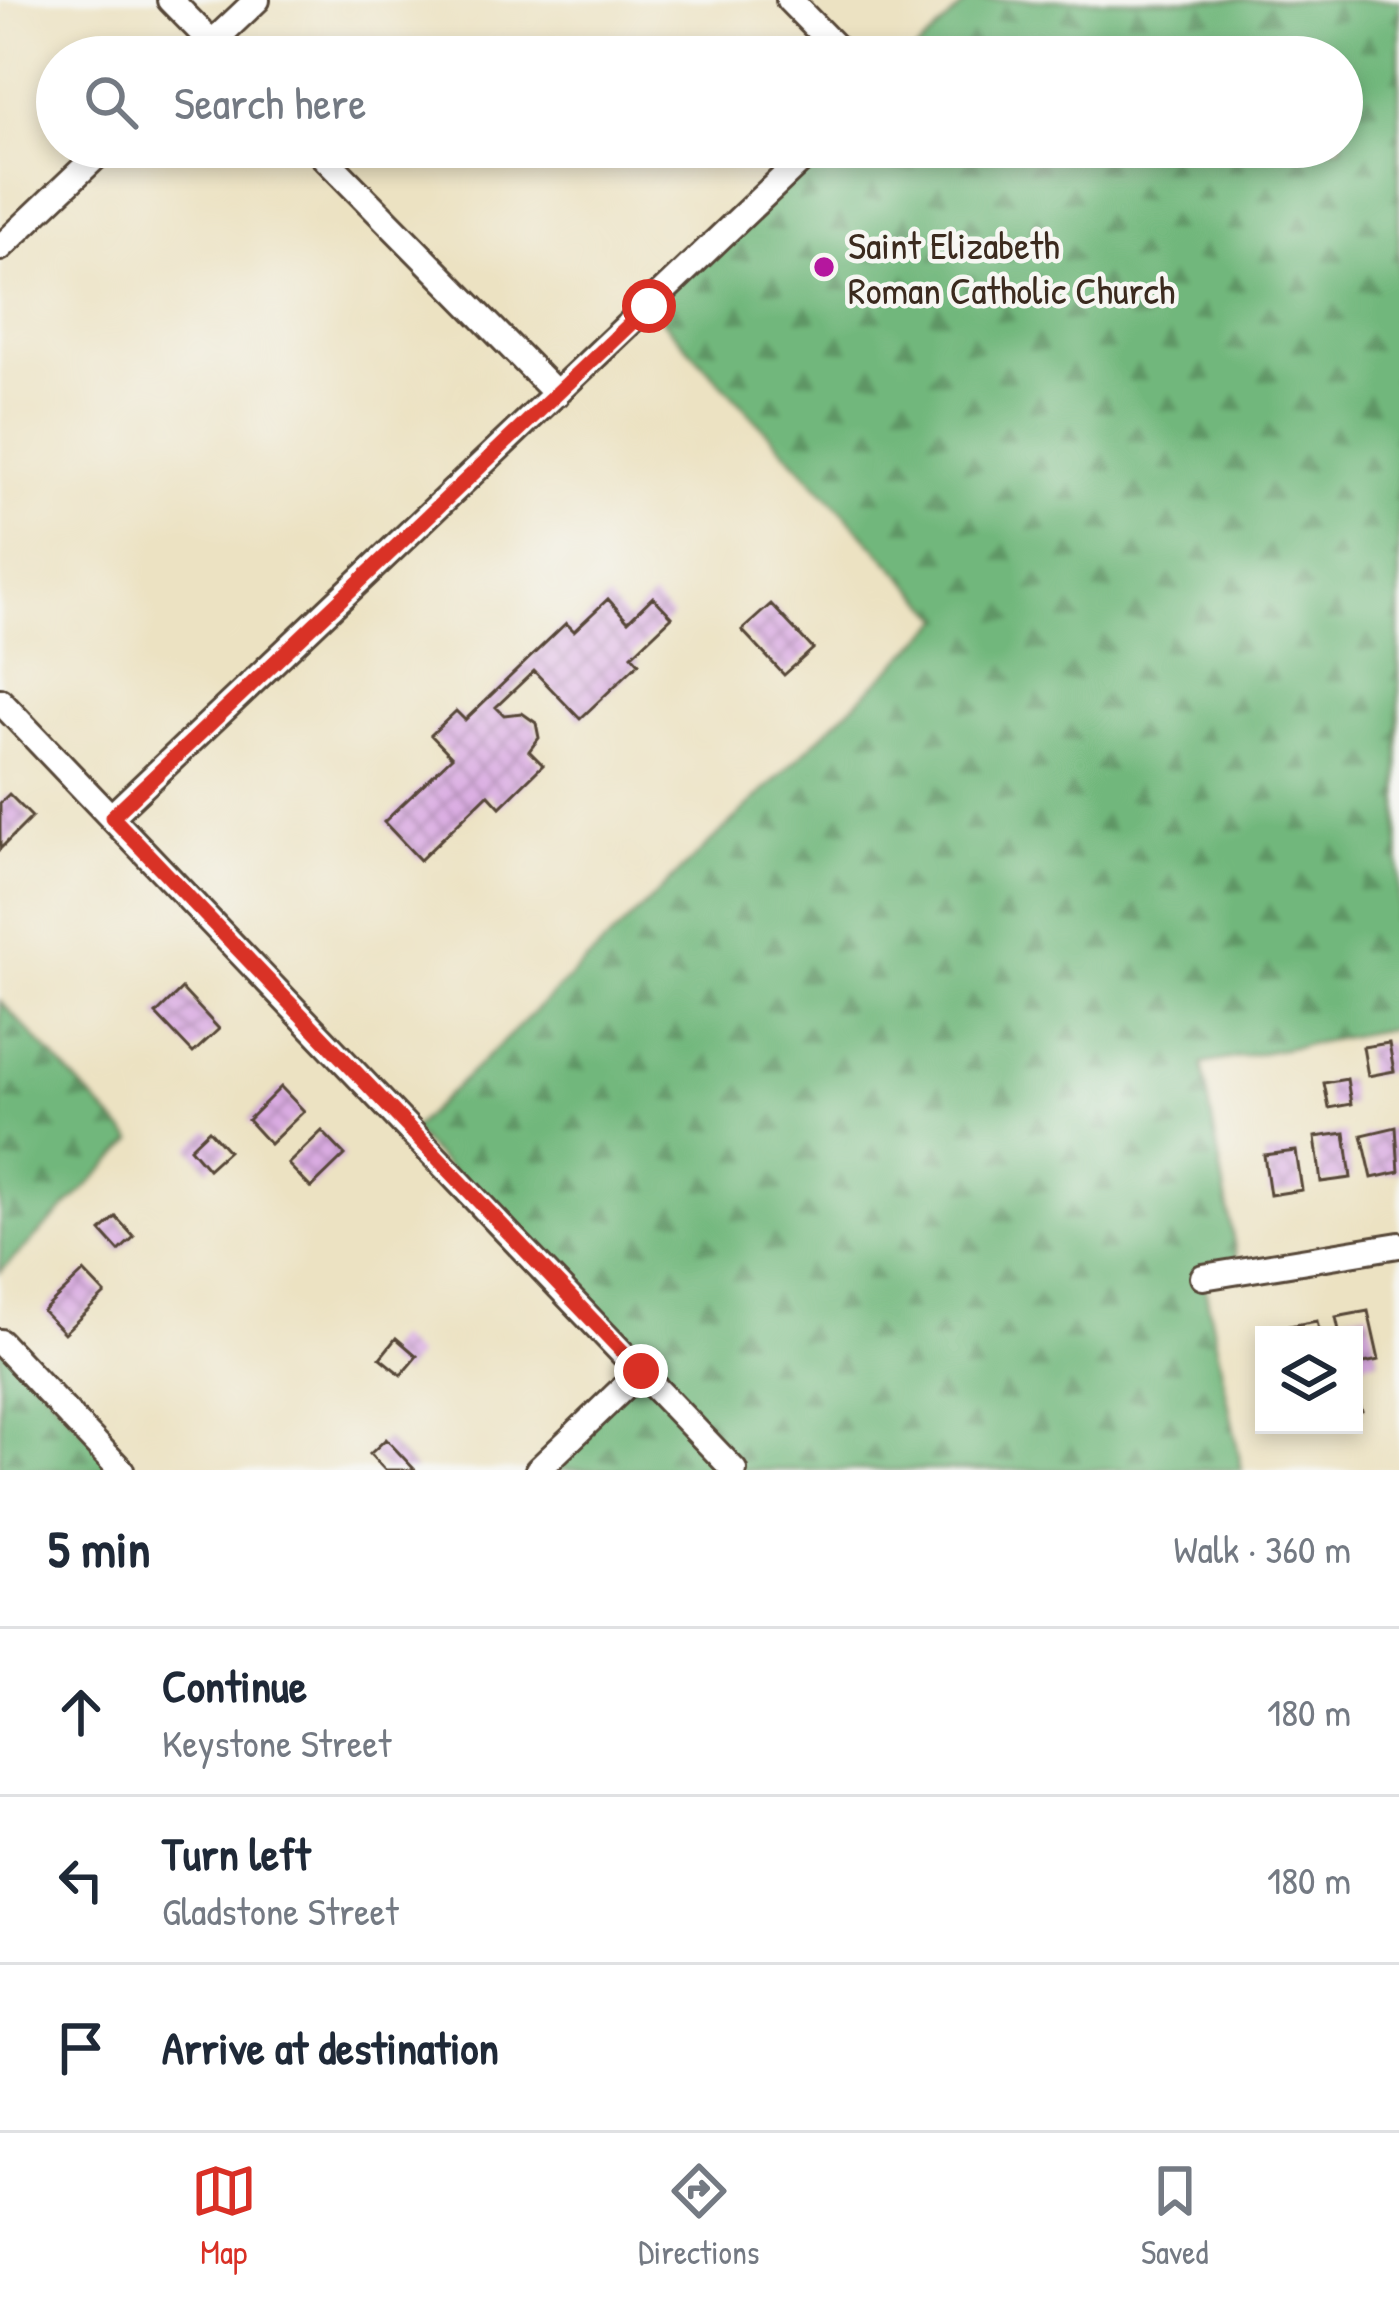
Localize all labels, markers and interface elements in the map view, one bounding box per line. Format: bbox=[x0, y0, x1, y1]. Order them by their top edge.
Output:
search box bbox=[36, 36, 1363, 168]
icon: search bbox=[78, 69, 144, 135]
text: Search here bbox=[174, 72, 366, 133]
place label: Saint Elizabeth Roman Catholic Church bbox=[848, 218, 1175, 316]
marker: Saint Elizabeth Roman Catholic Church bbox=[811, 254, 837, 280]
route start bbox=[622, 279, 676, 333]
map controls bbox=[1255, 1326, 1363, 1434]
button: layers bbox=[1255, 1326, 1363, 1434]
route end bbox=[614, 1344, 668, 1398]
text: 5 min bbox=[48, 1514, 150, 1583]
text: Walk · 360 m bbox=[1173, 1522, 1351, 1575]
text: Continue bbox=[162, 1655, 307, 1716]
icon: ahead bbox=[48, 1679, 114, 1745]
text: 180 m bbox=[1267, 1685, 1351, 1738]
text: Keystone Street bbox=[162, 1716, 391, 1769]
text: Turn left bbox=[162, 1823, 311, 1884]
icon: left bbox=[48, 1847, 114, 1913]
text: 180 m bbox=[1267, 1853, 1351, 1906]
text: Gladstone Street bbox=[162, 1884, 399, 1937]
icon: arrive bbox=[48, 2015, 114, 2081]
text: Arrive at destination bbox=[162, 2017, 499, 2078]
tab: Map bbox=[191, 2158, 257, 2274]
tab: Directions bbox=[638, 2158, 760, 2274]
tab: Saved bbox=[1141, 2158, 1208, 2274]

